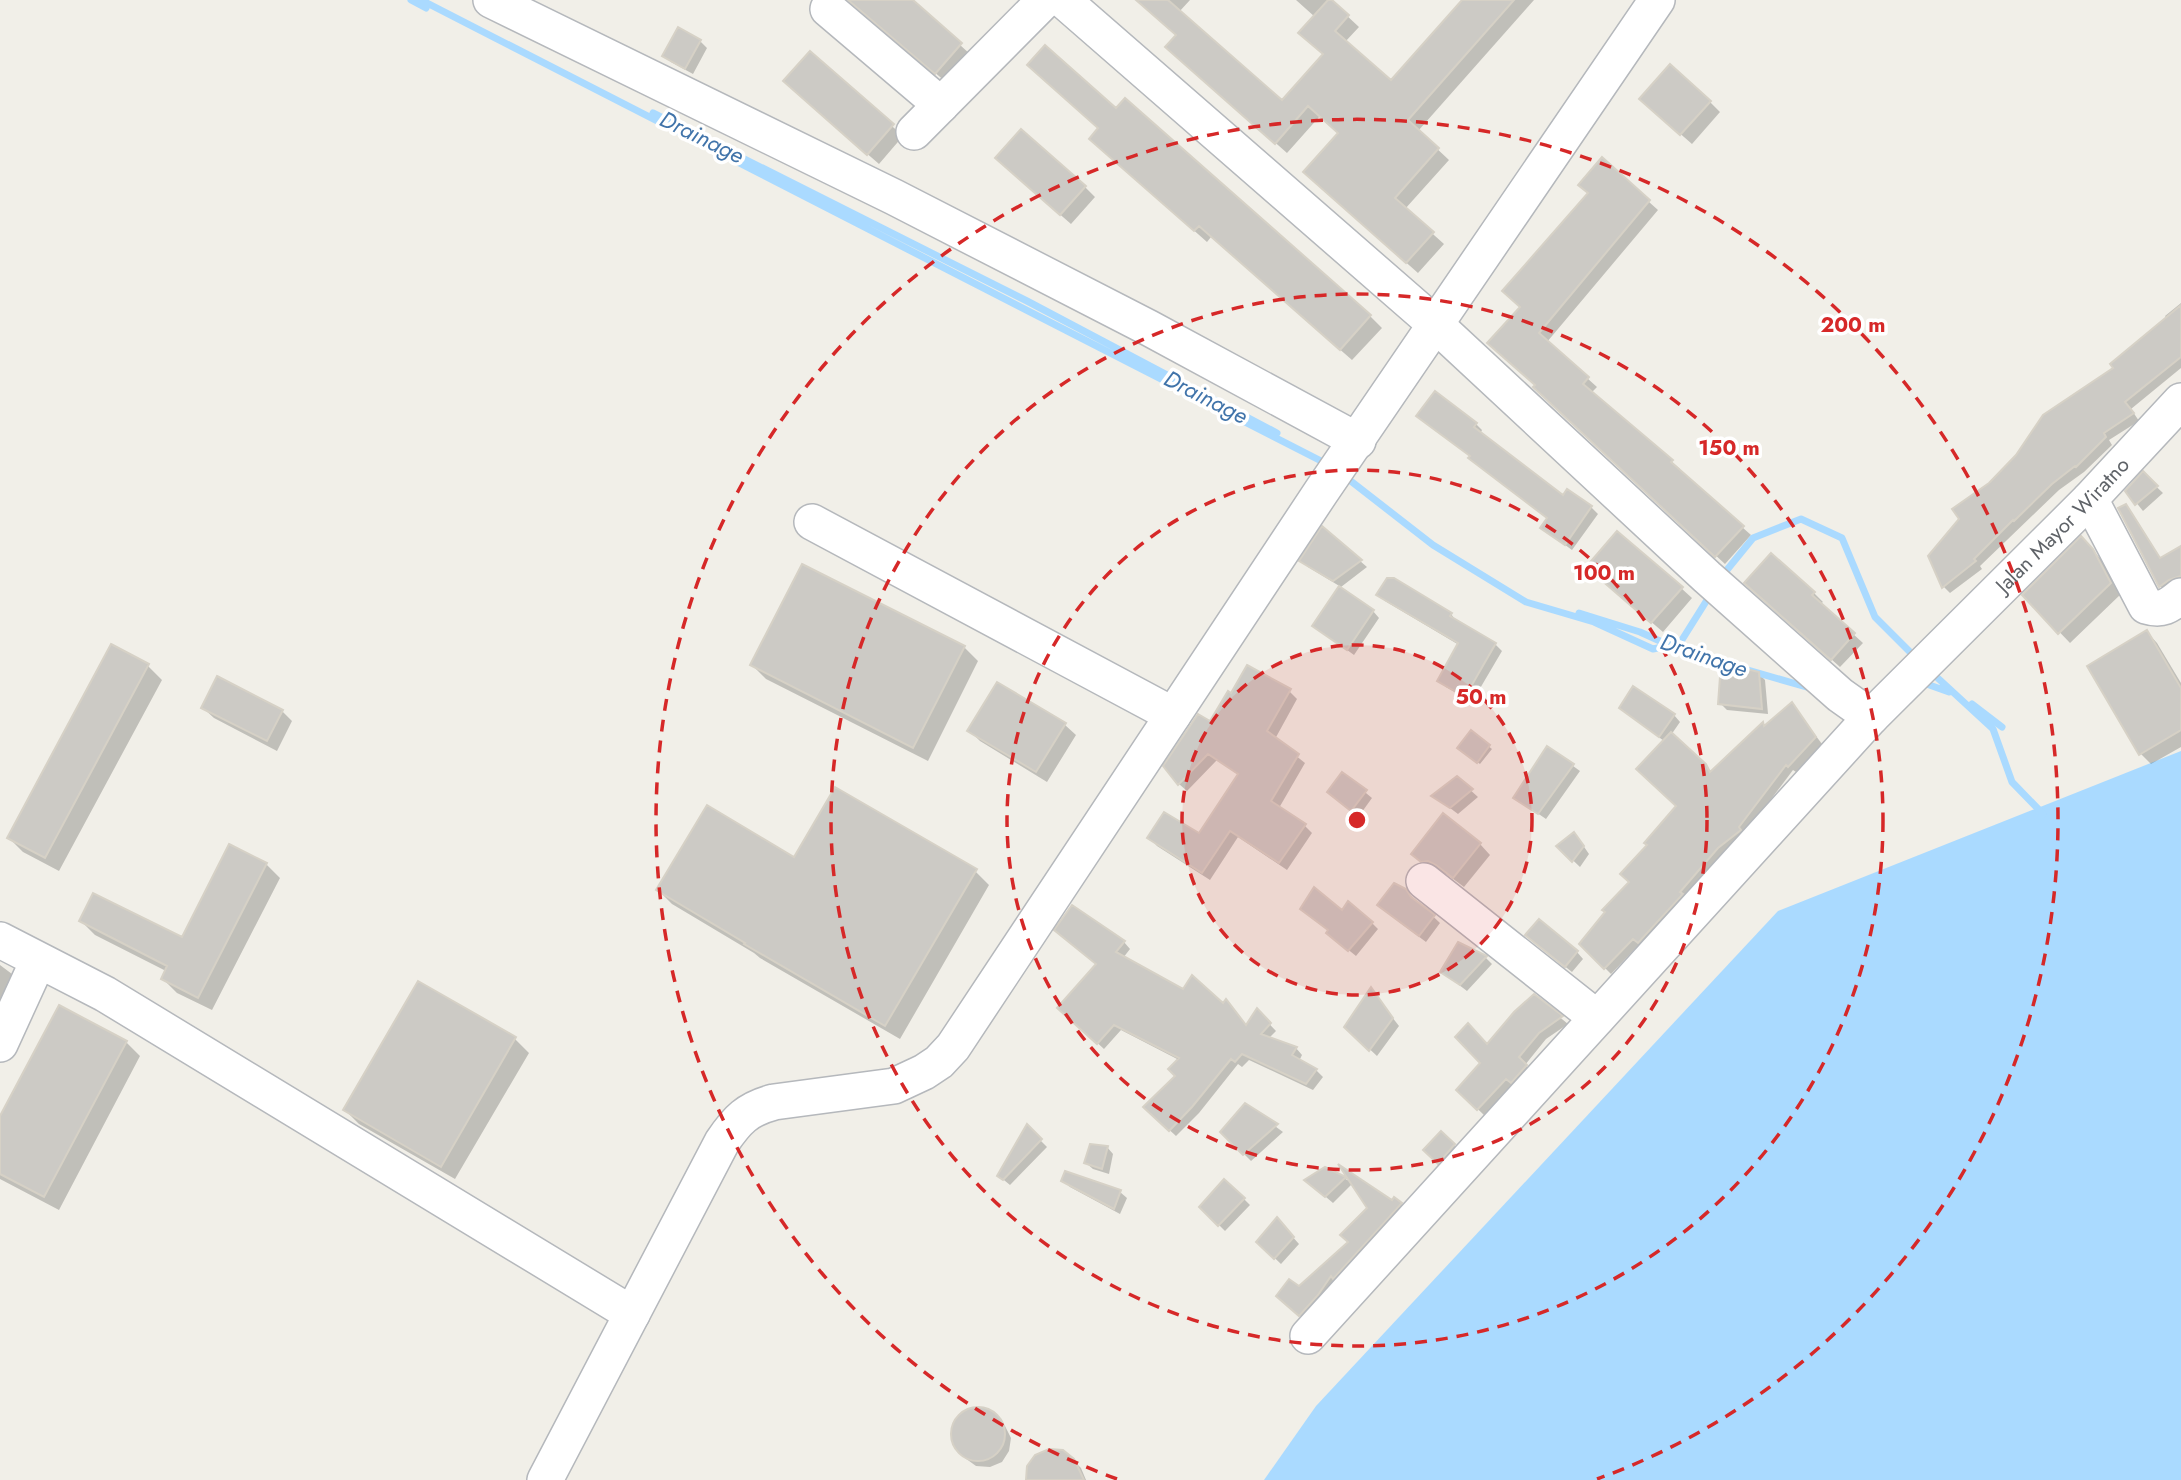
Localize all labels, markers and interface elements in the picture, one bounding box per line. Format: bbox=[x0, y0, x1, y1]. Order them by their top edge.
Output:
water label: Drainage bbox=[654, 102, 750, 172]
text: 200 m bbox=[1820, 310, 1886, 340]
water label: Drainage bbox=[1158, 361, 1254, 433]
text: 150 m bbox=[1698, 433, 1760, 463]
street label: Jalan Mayor Wiratno bbox=[1987, 451, 2136, 602]
text: 100 m bbox=[1573, 558, 1635, 588]
water label: Drainage bbox=[1656, 624, 1753, 686]
text: 50 m bbox=[1456, 682, 1506, 712]
centre of rings bbox=[1345, 808, 1369, 832]

